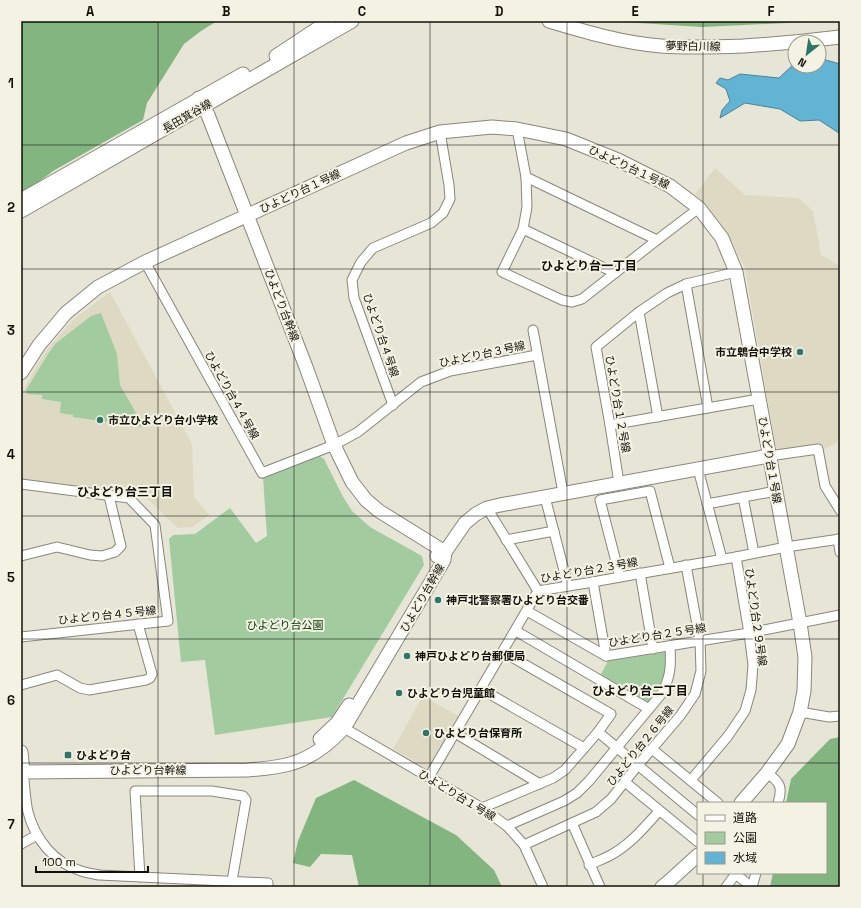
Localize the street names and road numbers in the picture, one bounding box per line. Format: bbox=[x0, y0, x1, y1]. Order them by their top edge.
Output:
street label: 夢野白川線 bbox=[665, 39, 721, 53]
street label: 長田箕谷線 bbox=[160, 96, 214, 136]
street label: ひよどり台１号線 bbox=[586, 142, 672, 192]
street label: ひよどり台１号線 bbox=[257, 166, 343, 216]
street label: ひよどり台幹線 bbox=[262, 267, 302, 343]
street label: ひよどり台４号線 bbox=[360, 291, 402, 379]
street label: ひよどり台３号線 bbox=[438, 338, 526, 370]
street label: ひよどり台４４号線 bbox=[202, 348, 262, 442]
street label: ひよどり台１２号線 bbox=[603, 354, 633, 454]
street label: ひよどり台１号線 bbox=[755, 415, 785, 505]
street label: ひよどり台２３号線 bbox=[539, 555, 639, 585]
street label: ひよどり台幹線 bbox=[397, 561, 447, 635]
street label: ひよどり台２９号線 bbox=[742, 567, 770, 667]
street label: ひよどり台４５号線 bbox=[57, 603, 157, 627]
street label: ひよどり台２５号線 bbox=[607, 620, 707, 650]
street label: ひよどり台２６号線 bbox=[603, 703, 677, 789]
street label: ひよどり台幹線 bbox=[110, 763, 187, 777]
street label: ひよどり台１号線 bbox=[416, 766, 498, 824]

